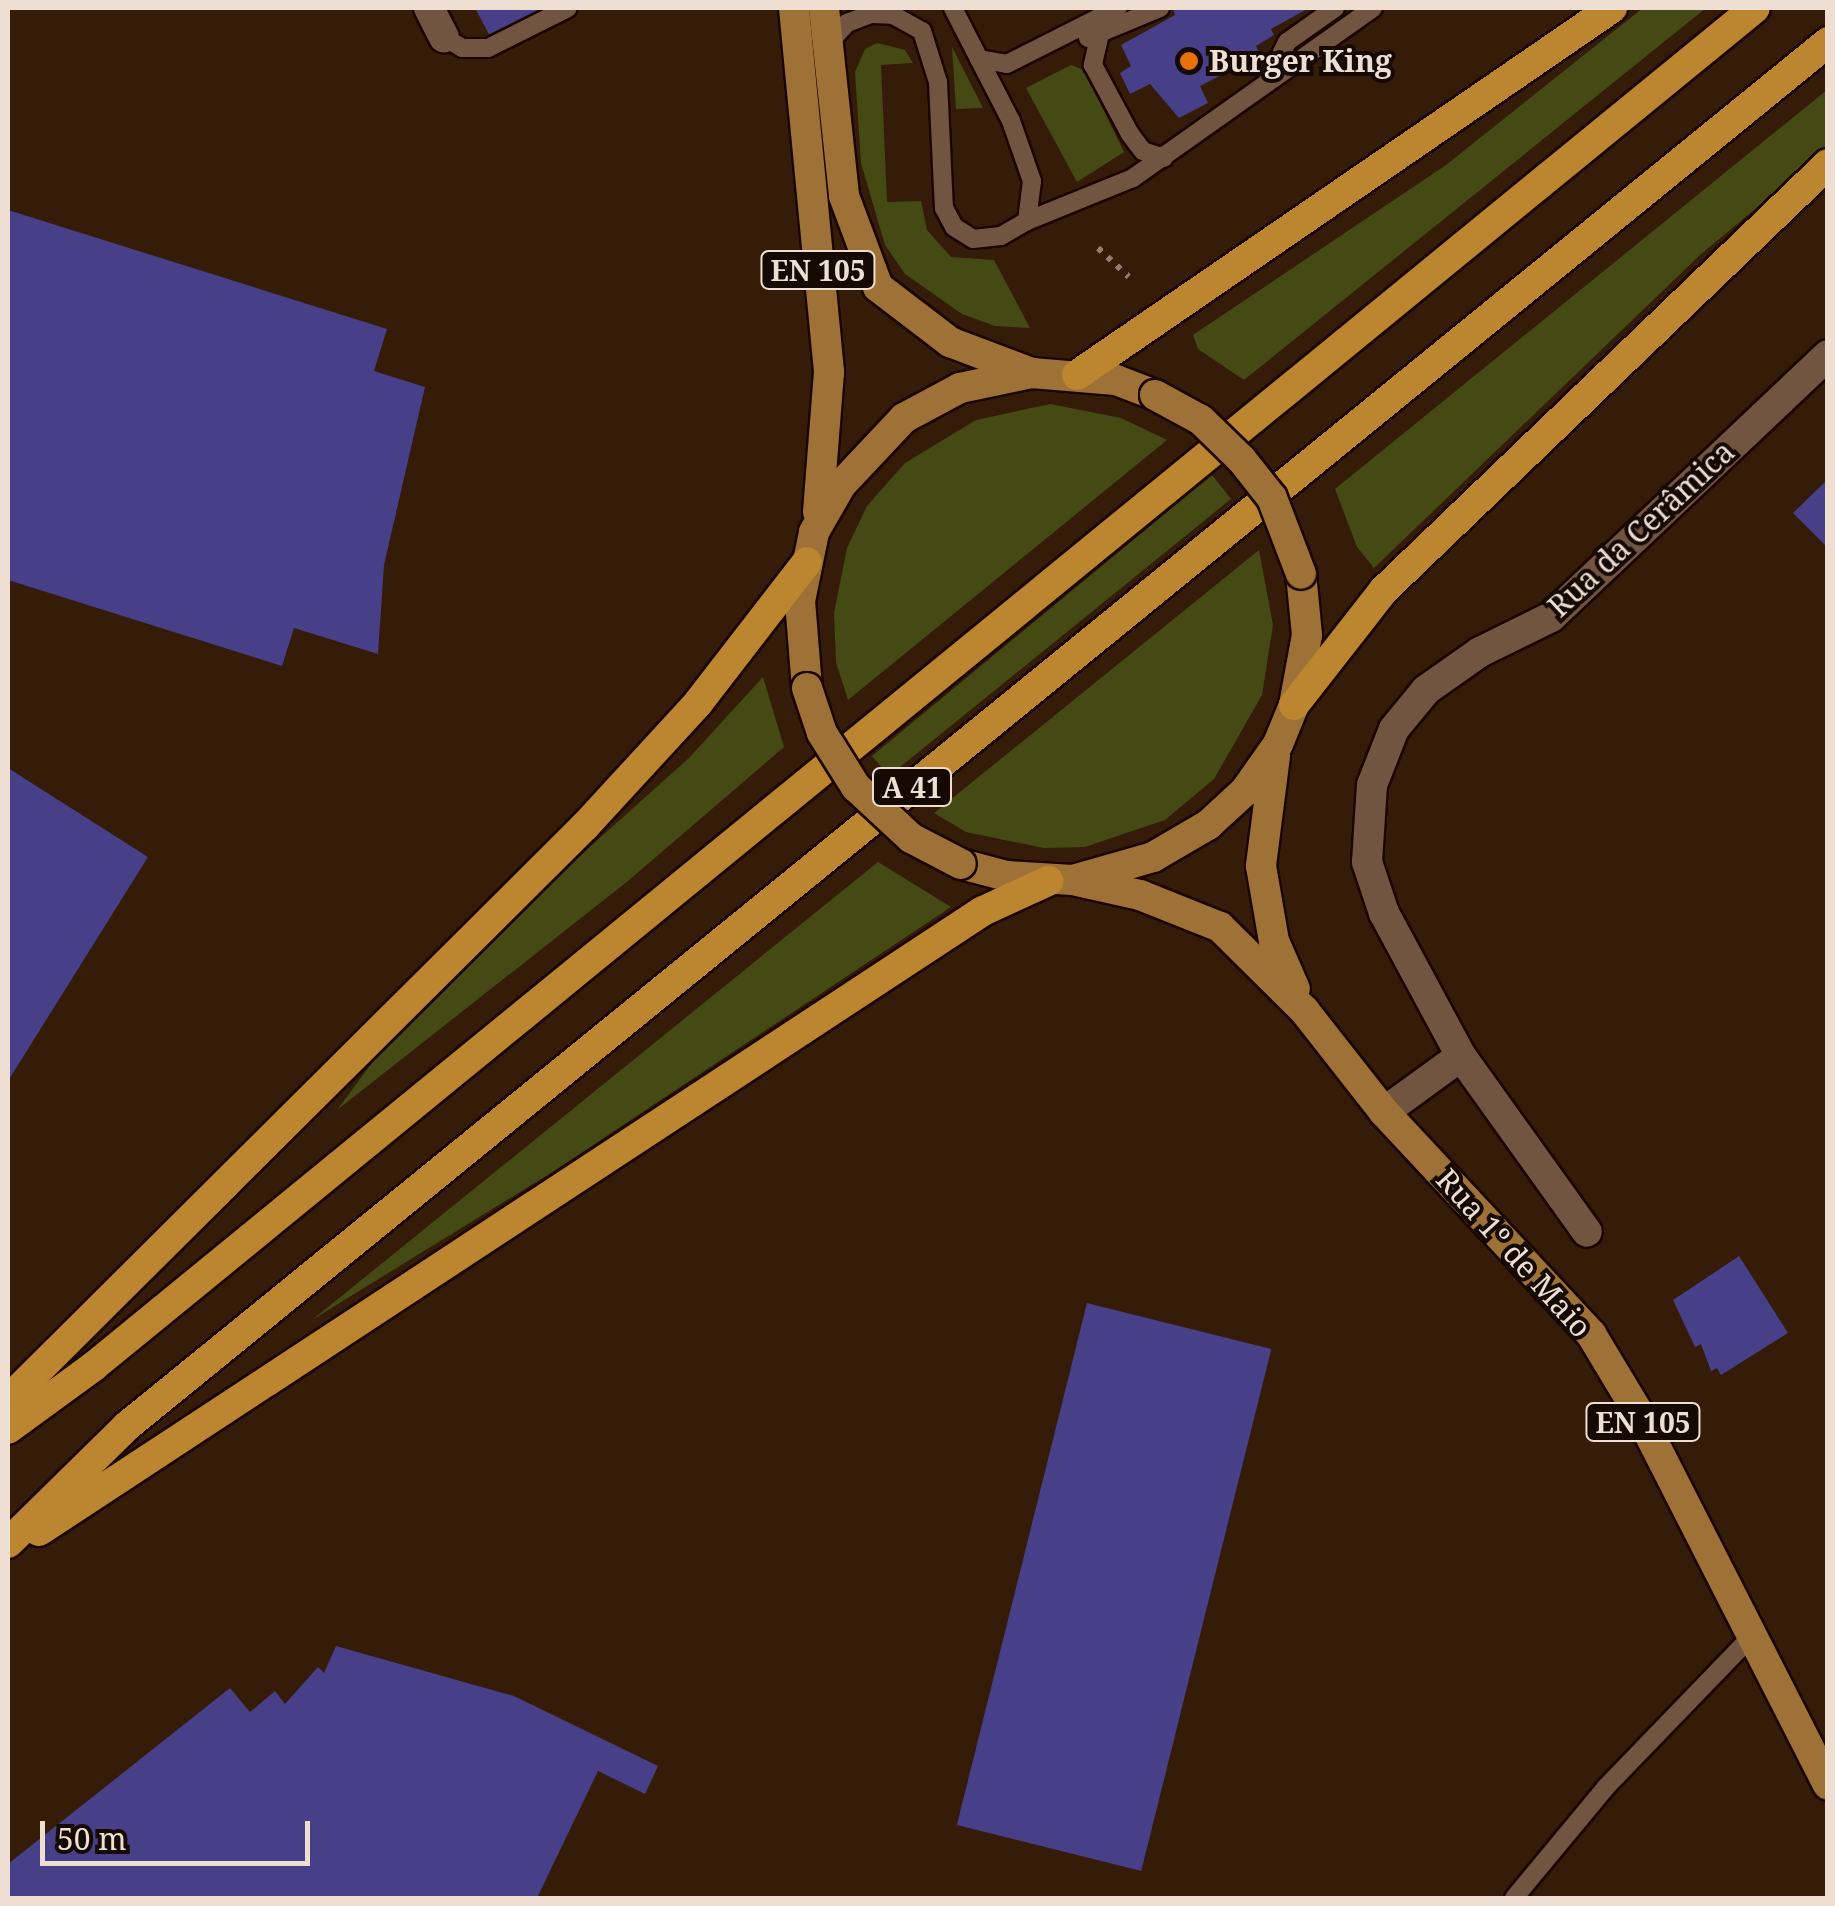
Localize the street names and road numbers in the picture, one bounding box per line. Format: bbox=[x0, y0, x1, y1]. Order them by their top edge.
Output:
road number: EN 105 bbox=[758, 247, 878, 293]
street label: Rua da Cerâmica bbox=[1541, 434, 1741, 624]
road number: A 41 bbox=[870, 764, 954, 810]
street label: Rua 1º de Maio bbox=[1429, 1161, 1599, 1345]
road number: EN 105 bbox=[1583, 1399, 1703, 1445]

